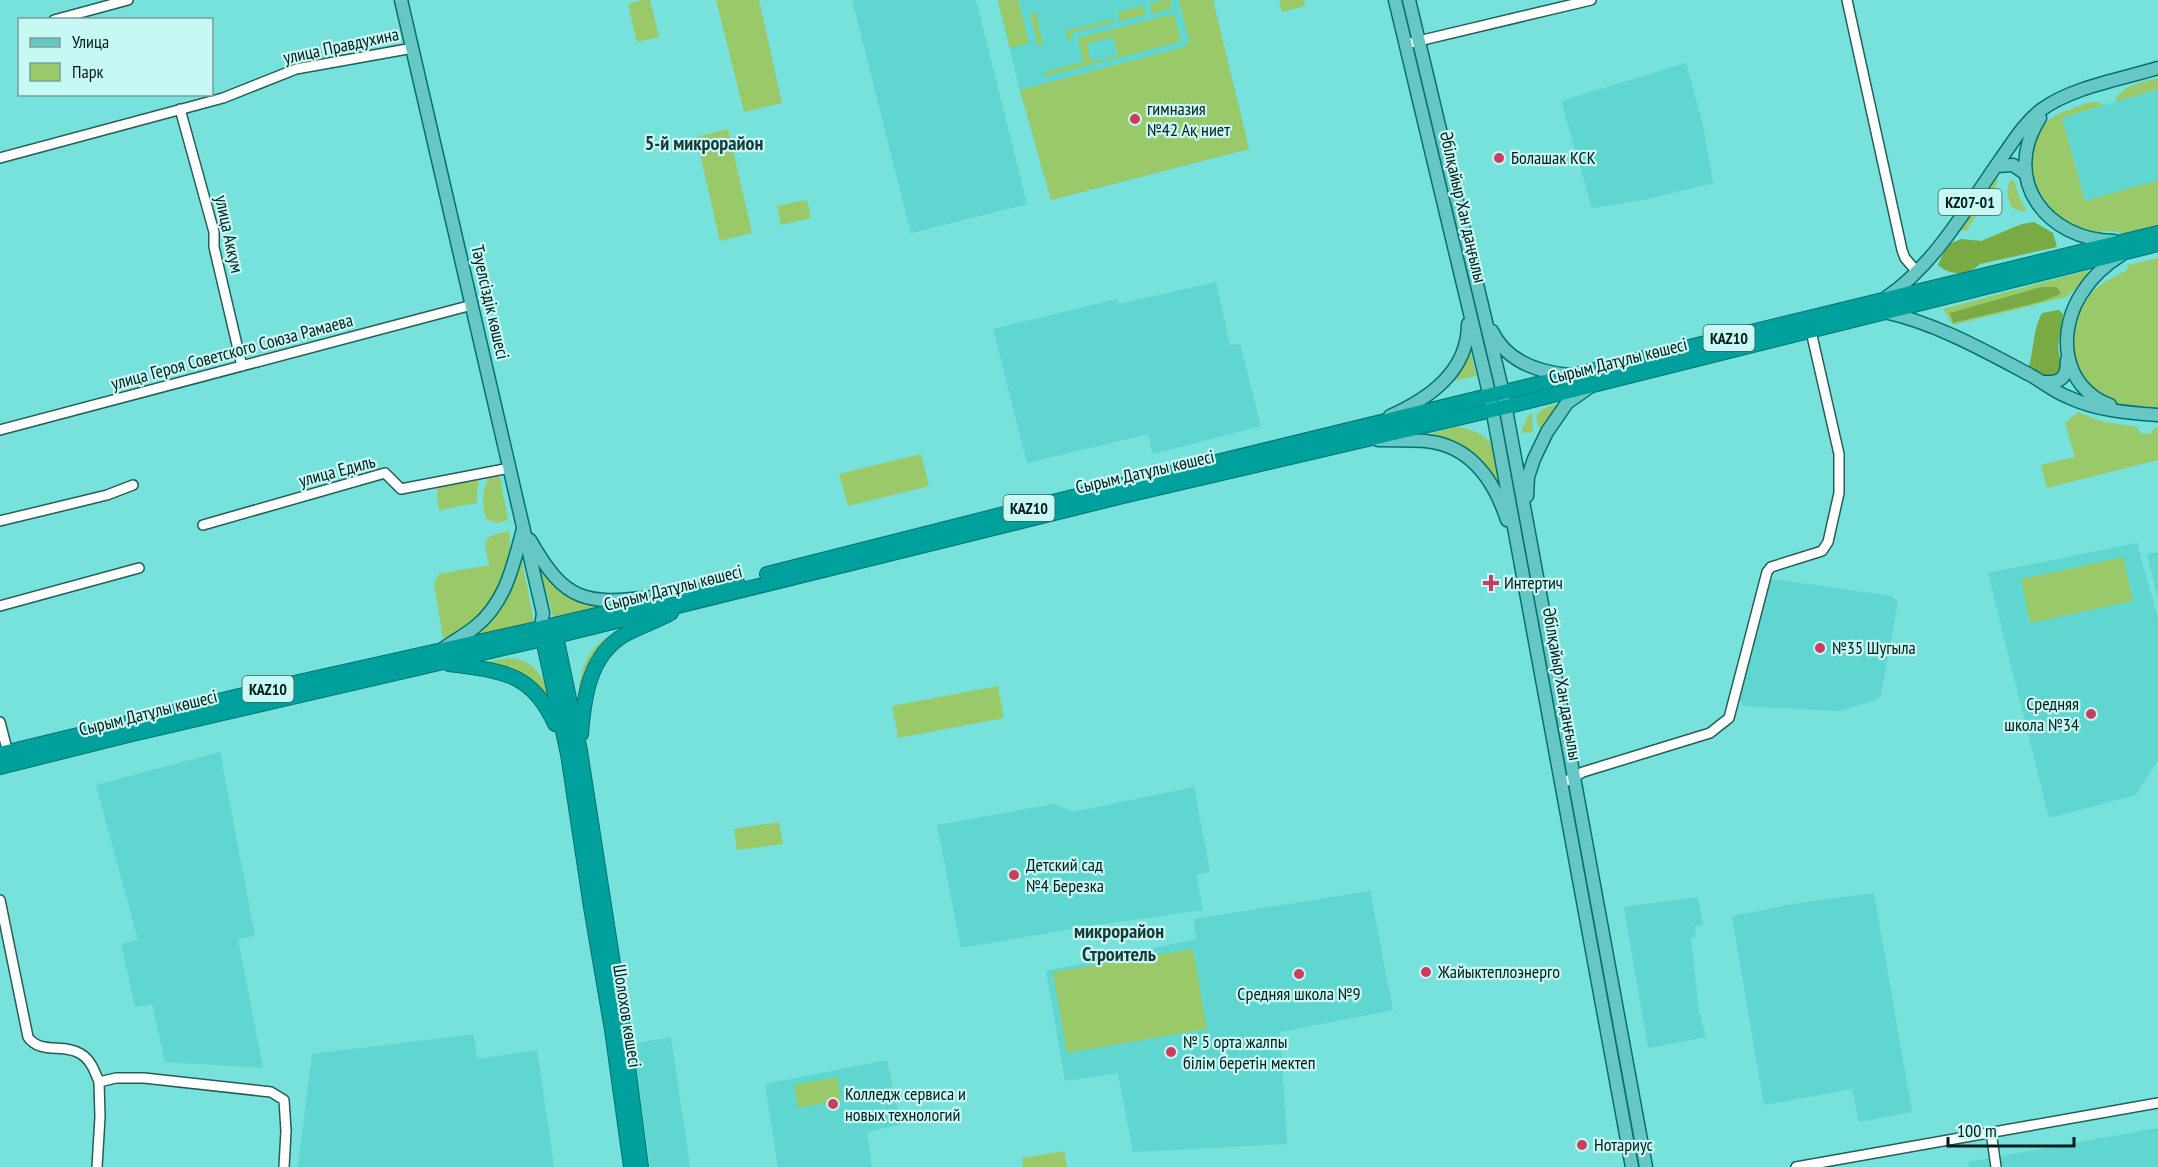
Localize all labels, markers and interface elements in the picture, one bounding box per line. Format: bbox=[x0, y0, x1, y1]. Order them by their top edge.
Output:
legend bbox=[18, 18, 213, 96]
street label: улица Правдухина bbox=[281, 22, 401, 69]
text: Улица bbox=[72, 30, 109, 53]
text: Парк bbox=[72, 60, 103, 83]
place label: гимназия №42 Ақ ниет bbox=[1147, 97, 1230, 141]
marker: гимназия №42 Ақ ниет bbox=[1128, 112, 1142, 126]
street label: Әбілқайыр Хан даңғылы bbox=[1435, 129, 1492, 285]
district label: 5-й микрорайон bbox=[645, 130, 763, 156]
place label: Болашак КСК bbox=[1511, 146, 1596, 169]
marker: Болашак КСК bbox=[1492, 151, 1506, 165]
road number: KZ07-01 bbox=[1938, 189, 2002, 215]
street label: улица Аккум bbox=[210, 193, 249, 275]
street label: Тәуелсіздік көшесі bbox=[466, 242, 515, 361]
street label: улица Героя Советского Союза Рамаева bbox=[108, 308, 355, 395]
road number: KAZ10 bbox=[1704, 325, 1754, 351]
street label: Сырым Датұлы көшесі bbox=[1546, 332, 1689, 389]
street label: Сырым Датұлы көшесі bbox=[1073, 444, 1217, 499]
street label: улица Едиль bbox=[296, 449, 378, 492]
road number: KAZ10 bbox=[1004, 495, 1054, 521]
street label: Сырым Датұлы көшесі bbox=[601, 559, 744, 616]
place label: Интертич bbox=[1504, 571, 1563, 594]
marker: Интертич bbox=[1482, 574, 1500, 592]
street label: Әбілқайыр Хан даңғылы bbox=[1538, 606, 1587, 762]
place label: №35 Шугыла bbox=[1832, 636, 1916, 659]
marker: №35 Шугыла bbox=[1813, 641, 1827, 655]
road number: KAZ10 bbox=[242, 676, 294, 702]
street label: Сырым Датұлы көшесі bbox=[76, 684, 219, 741]
place label: Средняя школа №34 bbox=[2004, 692, 2079, 736]
marker: Средняя школа №34 bbox=[2084, 707, 2098, 721]
place label: Детский сад №4 Березка bbox=[1026, 853, 1104, 897]
marker: Детский сад №4 Березка bbox=[1007, 868, 1021, 882]
district label: микрорайон Строитель bbox=[1074, 918, 1164, 967]
place label: Жайыктеплоэнерго bbox=[1437, 960, 1560, 983]
street label: Шолохов көшесі bbox=[608, 963, 647, 1069]
marker: Жайыктеплоэнерго bbox=[1419, 965, 1433, 979]
marker: Средняя школа №9 bbox=[1292, 967, 1306, 981]
place label: Средняя школа №9 bbox=[1237, 982, 1361, 1005]
place label: № 5 орта жалпы білім беретін мектеп bbox=[1183, 1030, 1315, 1074]
marker: № 5 орта жалпы білім беретін мектеп bbox=[1164, 1045, 1178, 1059]
place label: Колледж сервиса и новых технологий bbox=[845, 1082, 966, 1126]
marker: Колледж сервиса и новых технологий bbox=[826, 1097, 840, 1111]
scale bar bbox=[1948, 1110, 2074, 1148]
text: 100 m bbox=[1957, 1119, 1997, 1142]
place label: Нотариус bbox=[1594, 1133, 1654, 1156]
marker: Нотариус bbox=[1575, 1138, 1589, 1152]

